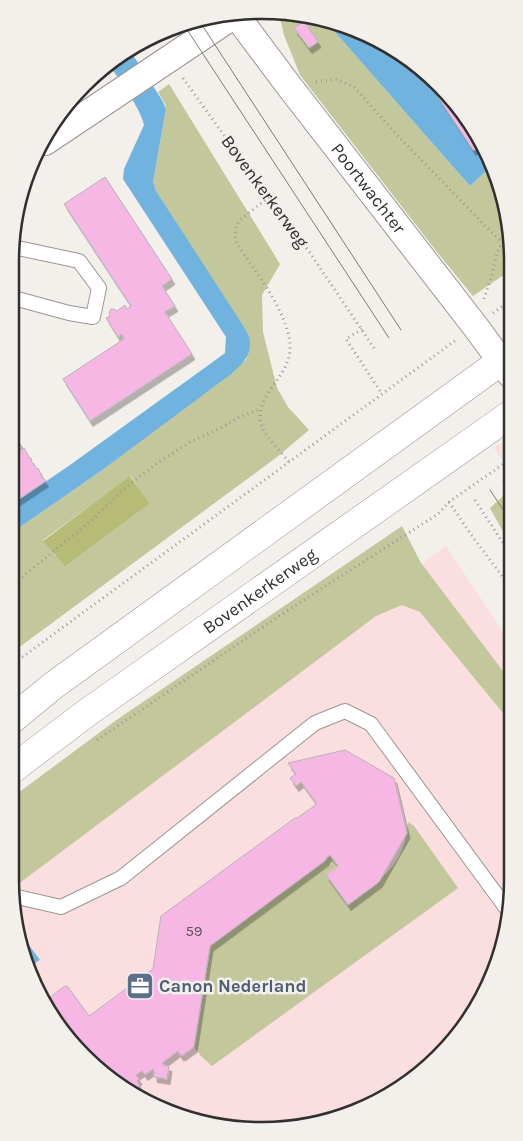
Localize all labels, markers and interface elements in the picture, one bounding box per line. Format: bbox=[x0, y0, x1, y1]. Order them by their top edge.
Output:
street label: Bovenkerkerweg bbox=[217, 131, 314, 252]
street label: Poortwachter bbox=[326, 139, 411, 238]
street label: Bovenkerkerweg bbox=[199, 543, 321, 639]
house number: 59 bbox=[185, 922, 203, 940]
office icon: Canon Nederland bbox=[125, 971, 155, 1001]
place label: Canon Nederland bbox=[159, 975, 306, 997]

